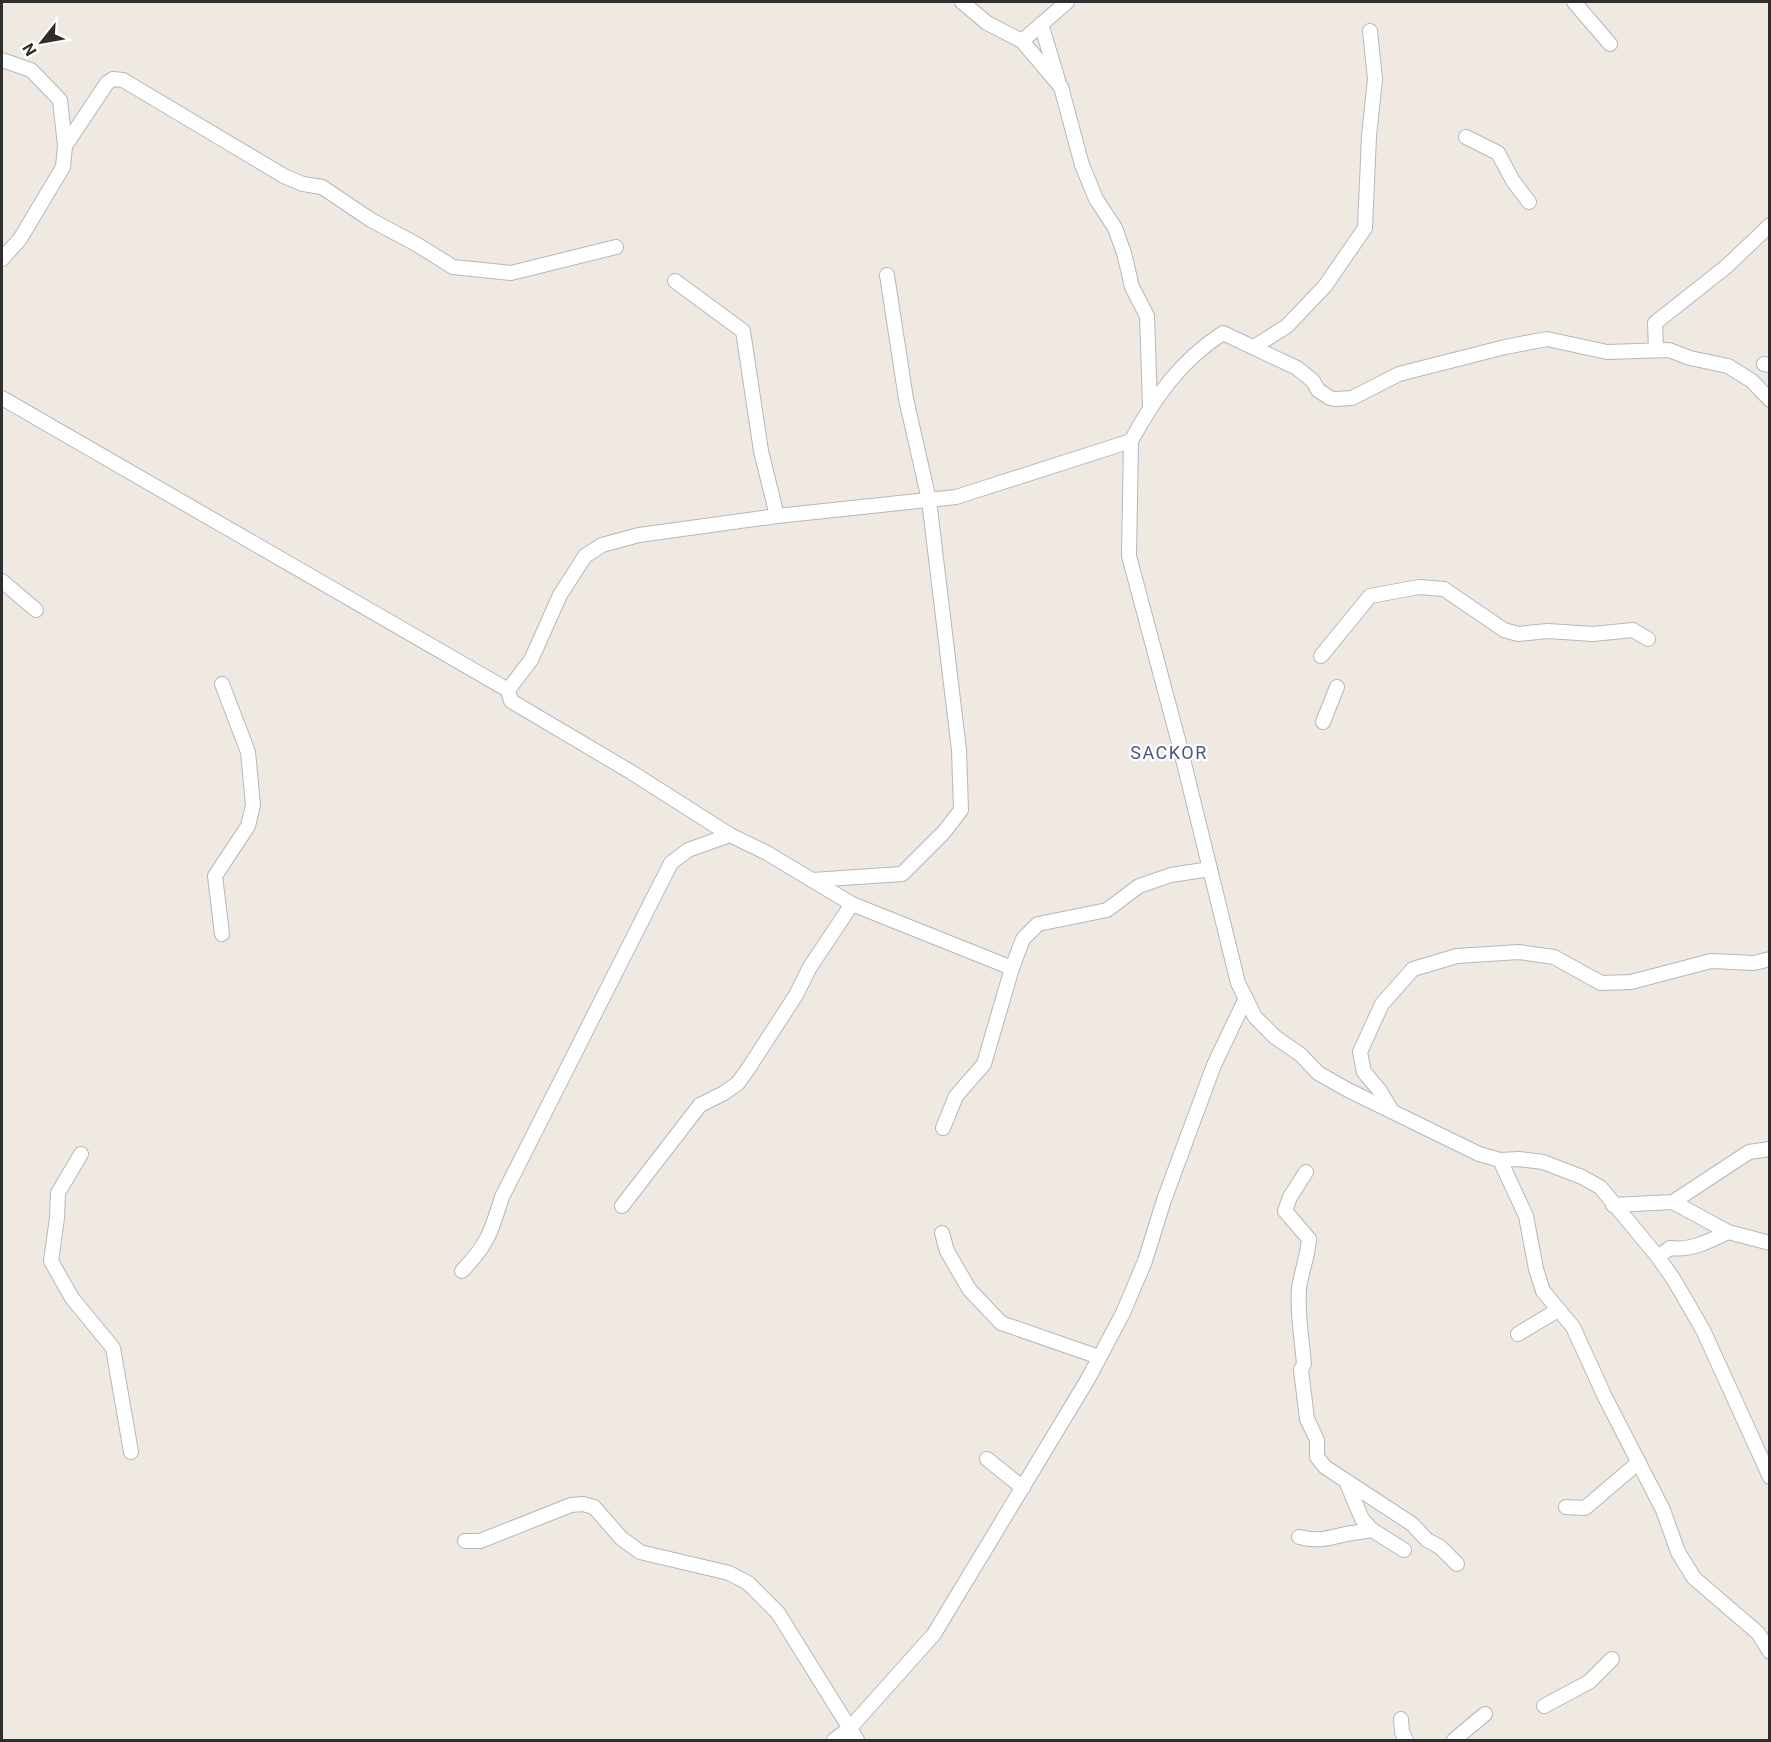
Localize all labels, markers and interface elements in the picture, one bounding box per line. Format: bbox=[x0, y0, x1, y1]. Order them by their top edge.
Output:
north arrow bbox=[12, 12, 72, 72]
text: N bbox=[19, 40, 41, 59]
district label: SACKOR bbox=[1130, 742, 1208, 763]

